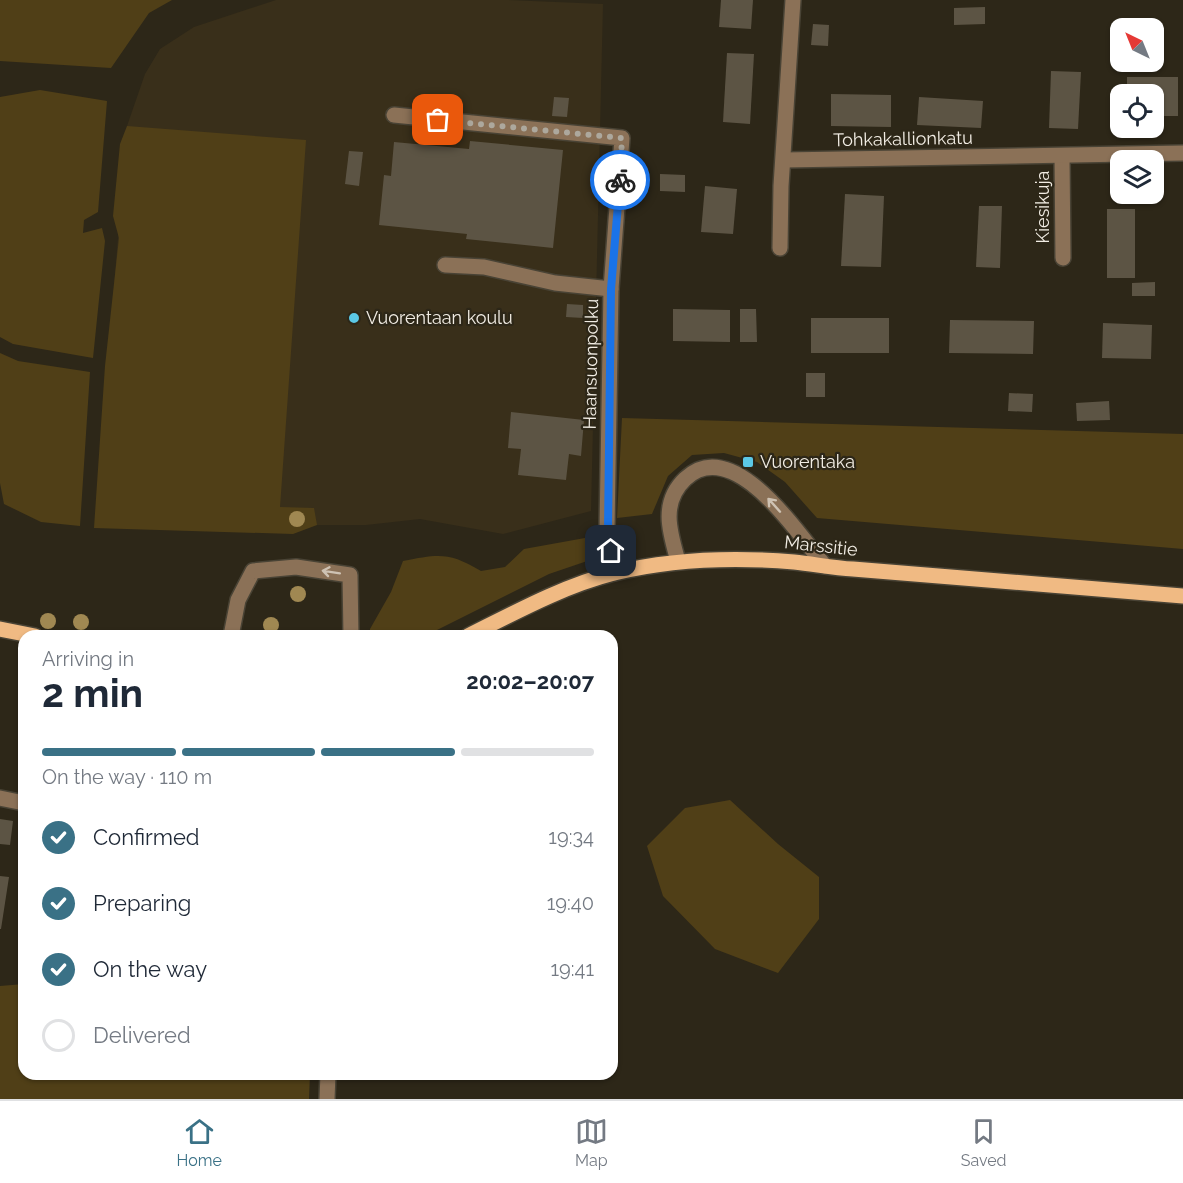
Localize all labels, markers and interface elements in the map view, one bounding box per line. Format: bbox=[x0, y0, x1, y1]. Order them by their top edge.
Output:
north arrow bbox=[1110, 18, 1164, 72]
map controls bbox=[1110, 18, 1164, 204]
button: locate bbox=[1110, 84, 1164, 138]
pin bbox=[412, 94, 463, 145]
icon: bag bbox=[421, 103, 454, 136]
street label: Tohkakallionkatu bbox=[833, 127, 973, 150]
courier bbox=[590, 150, 650, 210]
button: layers bbox=[1110, 150, 1164, 204]
icon: bike bbox=[604, 164, 637, 197]
street label: Kiesikuja bbox=[1032, 171, 1053, 243]
street label: Haansuonpolku bbox=[579, 298, 602, 430]
place label: Vuorentaan koulu bbox=[366, 307, 513, 328]
marker: Vuorentaan koulu bbox=[347, 311, 361, 325]
place label: Vuorentaka bbox=[760, 451, 855, 472]
marker: Vuorentaka bbox=[741, 455, 755, 469]
one-way arrow bbox=[767, 498, 781, 513]
pin bbox=[585, 525, 636, 576]
street label: Marssitie bbox=[783, 531, 859, 560]
icon: home bbox=[594, 534, 627, 567]
one-way arrow bbox=[322, 567, 341, 578]
text: Arriving in bbox=[42, 647, 134, 671]
text: 20:02–20:07 bbox=[466, 668, 594, 694]
text: 2 min bbox=[42, 670, 143, 716]
text: On the way · 110 m bbox=[42, 765, 212, 789]
icon: check bbox=[42, 821, 75, 854]
text: Confirmed bbox=[93, 824, 200, 850]
text: 19:34 bbox=[548, 825, 594, 849]
icon: check bbox=[42, 887, 75, 920]
text: Preparing bbox=[93, 890, 191, 916]
text: 19:40 bbox=[547, 891, 594, 915]
icon: check bbox=[42, 953, 75, 986]
text: On the way bbox=[93, 956, 207, 982]
text: 19:41 bbox=[550, 957, 594, 981]
text: Delivered bbox=[93, 1022, 191, 1048]
tab: Home bbox=[176, 1115, 222, 1170]
tab: Map bbox=[575, 1115, 608, 1170]
tab: Saved bbox=[961, 1115, 1006, 1170]

